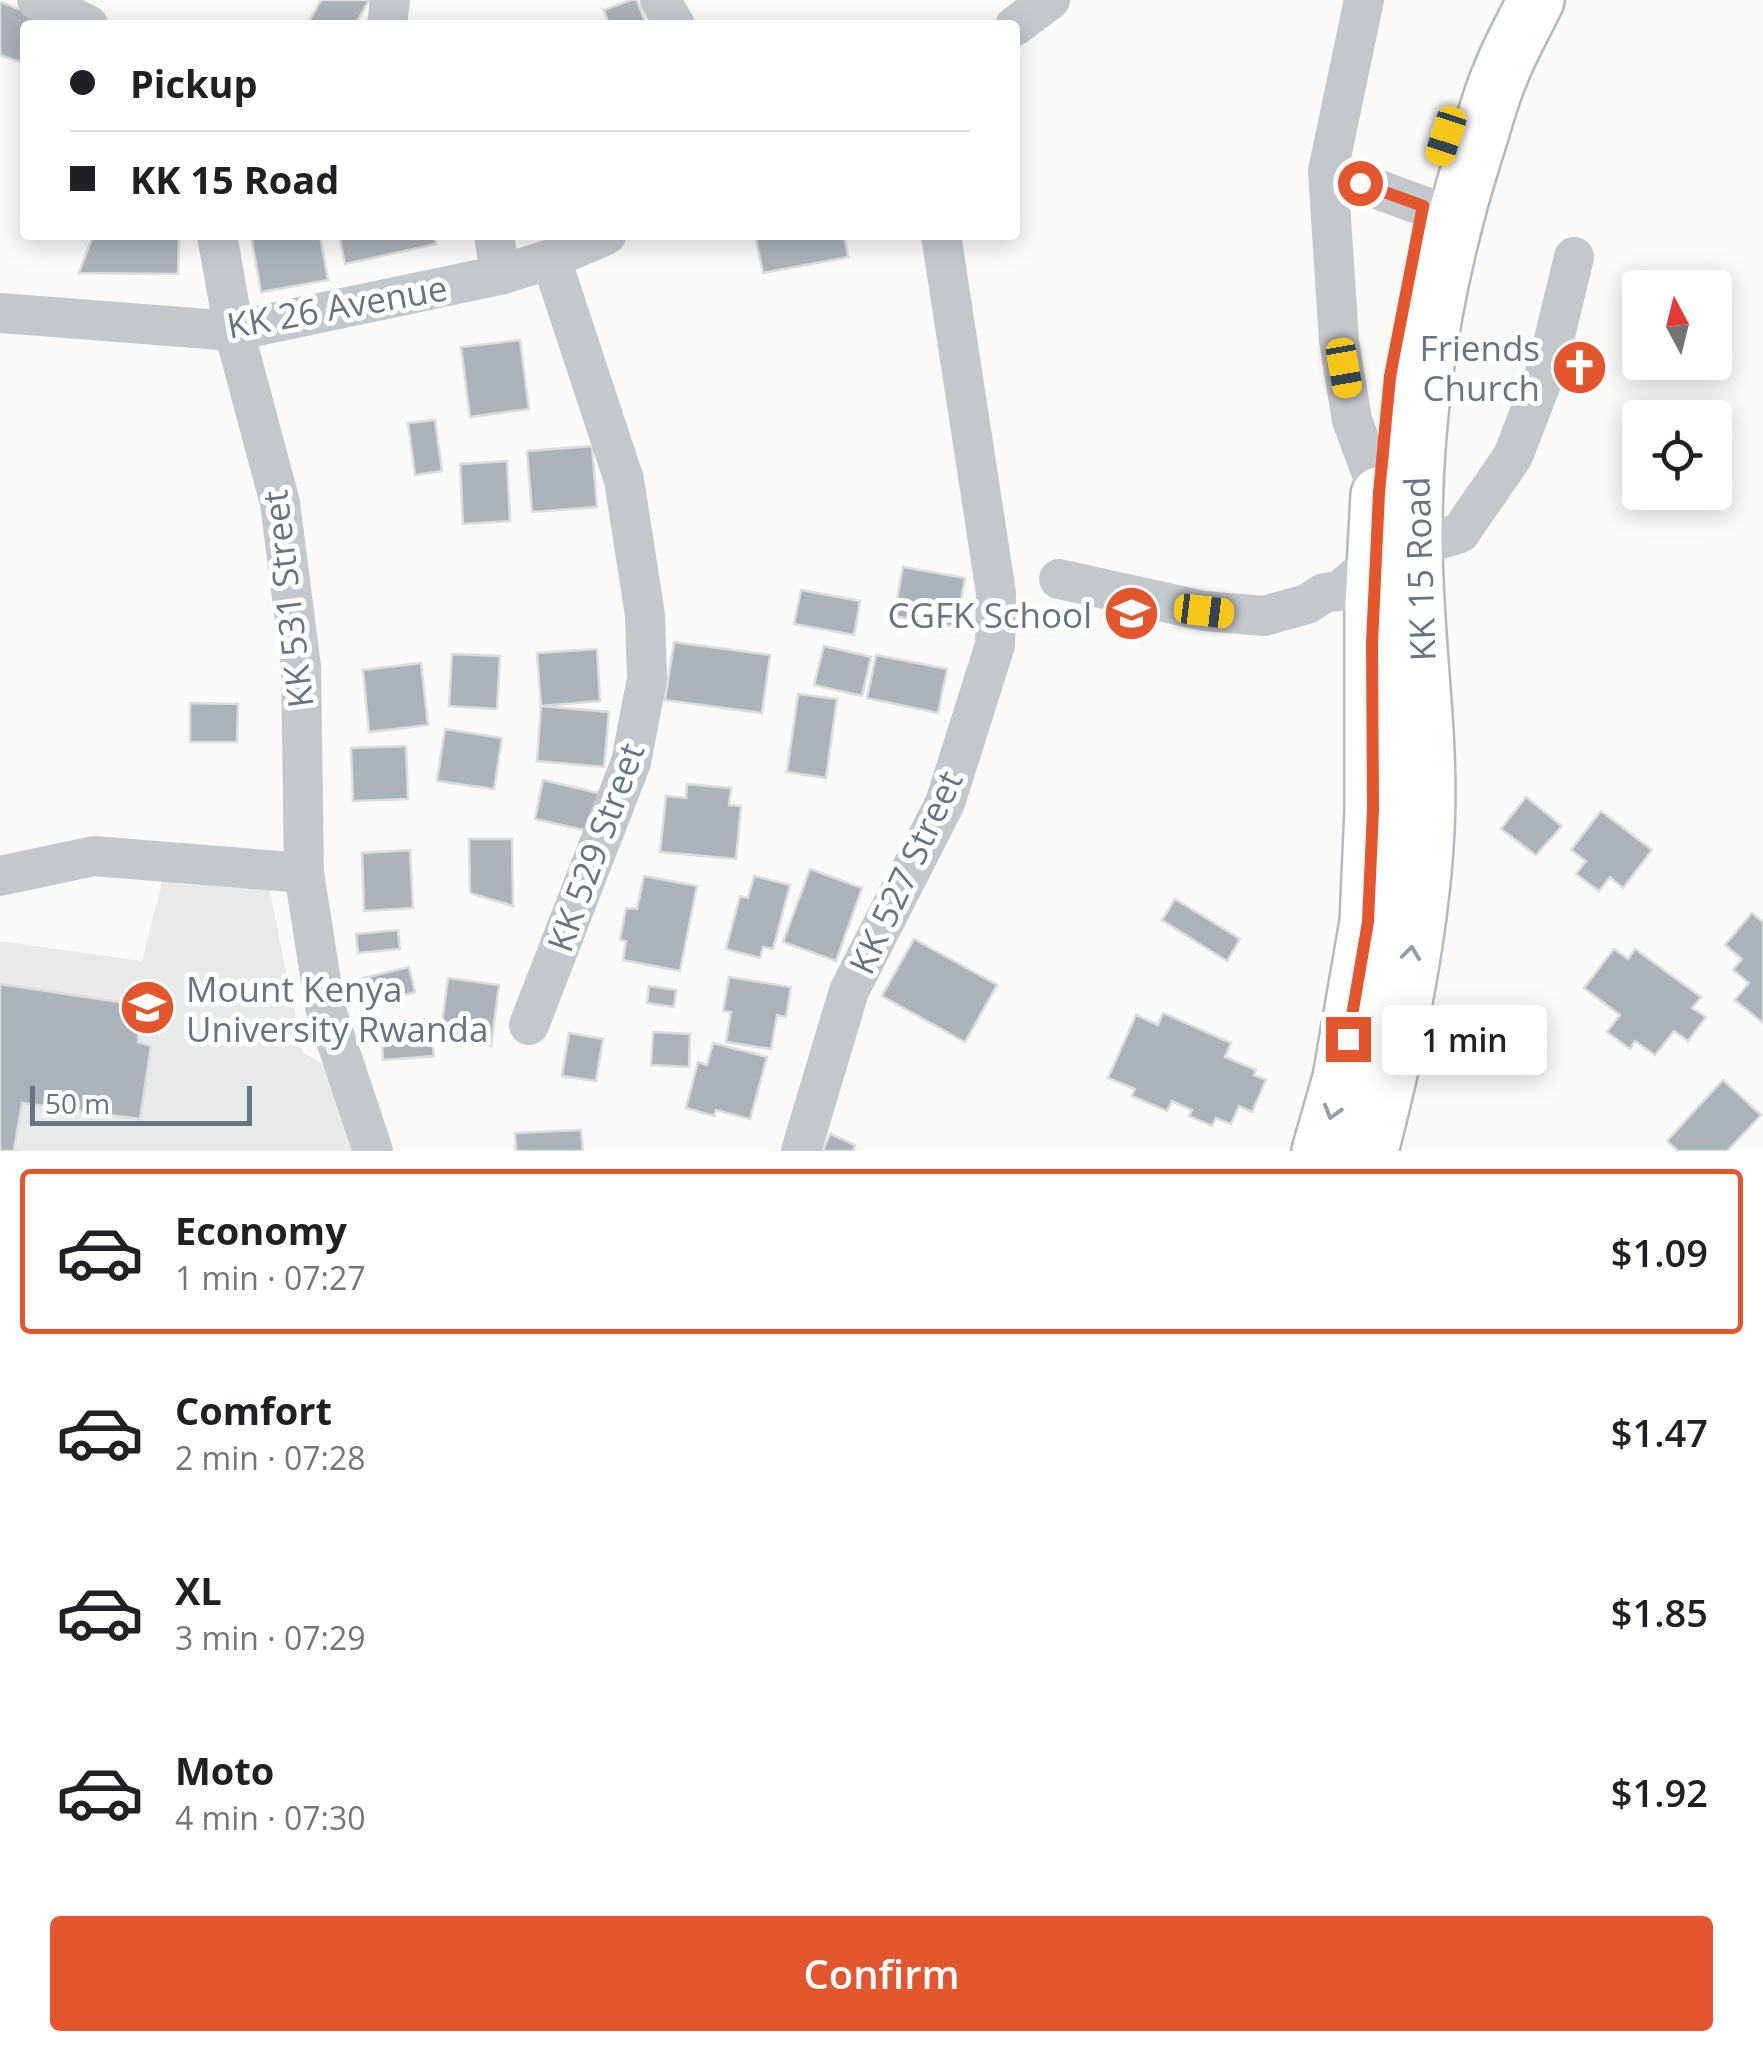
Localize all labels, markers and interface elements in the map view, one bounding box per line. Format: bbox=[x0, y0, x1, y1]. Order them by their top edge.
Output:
text: Pickup bbox=[130, 57, 258, 109]
car bbox=[1422, 103, 1470, 169]
text: KK 15 Road bbox=[130, 153, 339, 205]
route start bbox=[1338, 161, 1383, 206]
street label: KK 26 Avenue bbox=[223, 264, 451, 348]
north arrow bbox=[1622, 270, 1732, 380]
map controls bbox=[1622, 270, 1732, 510]
place label: Friends Church bbox=[1420, 324, 1540, 411]
car bbox=[1324, 336, 1364, 400]
church icon: Friends Church bbox=[1549, 337, 1609, 397]
button: locate bbox=[1622, 400, 1732, 510]
street label: KK 15 Road bbox=[1392, 476, 1446, 662]
street label: KK 531 Street bbox=[250, 488, 324, 710]
school or university icon: CGFK School bbox=[1101, 584, 1161, 644]
place label: CGFK School bbox=[888, 591, 1092, 638]
car bbox=[1172, 592, 1236, 630]
street label: KK 529 Street bbox=[535, 736, 655, 958]
street label: KK 527 Street bbox=[837, 763, 973, 981]
one-way arrow bbox=[1400, 945, 1421, 961]
place label: Mount Kenya University Rwanda bbox=[186, 965, 488, 1052]
school or university icon: Mount Kenya University Rwanda bbox=[117, 978, 177, 1038]
callout: 1 min bbox=[1383, 1004, 1548, 1074]
route end bbox=[1326, 1017, 1371, 1062]
text: 1 min bbox=[1421, 1018, 1508, 1061]
scale bar bbox=[30, 1081, 252, 1126]
text: 50 m bbox=[45, 1084, 110, 1122]
one-way arrow bbox=[1322, 1103, 1343, 1120]
text: Economy bbox=[175, 1204, 347, 1256]
icon: car bbox=[55, 1207, 145, 1297]
text: $1.09 bbox=[1611, 1226, 1708, 1278]
text: 1 min · 07:27 bbox=[175, 1256, 366, 1299]
text: Comfort bbox=[175, 1384, 332, 1436]
icon: car bbox=[55, 1387, 145, 1477]
text: $1.47 bbox=[1611, 1406, 1708, 1458]
text: 2 min · 07:28 bbox=[175, 1436, 366, 1479]
text: XL bbox=[175, 1564, 222, 1616]
icon: car bbox=[55, 1567, 145, 1657]
text: $1.85 bbox=[1611, 1586, 1708, 1638]
text: 3 min · 07:29 bbox=[175, 1616, 366, 1659]
text: Moto bbox=[175, 1744, 274, 1796]
icon: car bbox=[55, 1747, 145, 1837]
text: $1.92 bbox=[1611, 1766, 1708, 1818]
text: 4 min · 07:30 bbox=[175, 1796, 366, 1839]
button: Confirm bbox=[50, 1916, 1713, 2031]

